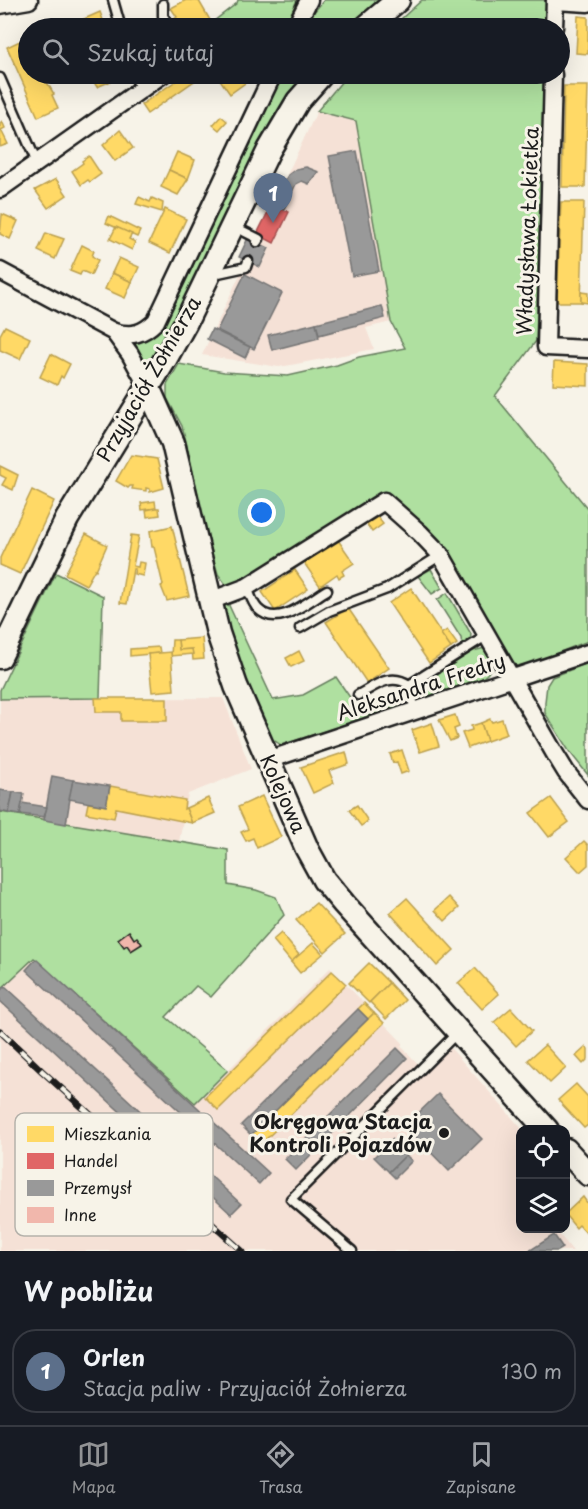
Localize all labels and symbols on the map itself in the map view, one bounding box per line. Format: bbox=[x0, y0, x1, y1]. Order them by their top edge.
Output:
street label: Władysława Łokietka bbox=[508, 126, 546, 336]
pin: 1 bbox=[254, 174, 292, 223]
street label: Przyjaciół Żołnierza bbox=[88, 290, 208, 467]
your location bbox=[247, 498, 276, 527]
street label: Aleksandra Fredry bbox=[332, 645, 509, 728]
street label: Kolejowa bbox=[253, 749, 315, 838]
place label: Okręgowa Stacja Kontroli Pojazdów bbox=[249, 1106, 432, 1159]
legend bbox=[15, 1113, 213, 1236]
text: Mieszkania bbox=[64, 1121, 151, 1145]
marker: Okręgowa Stacja Kontroli Pojazdów bbox=[437, 1126, 451, 1140]
text: Handel bbox=[64, 1148, 118, 1172]
text: Przemysł bbox=[64, 1175, 132, 1199]
text: Inne bbox=[64, 1202, 97, 1226]

